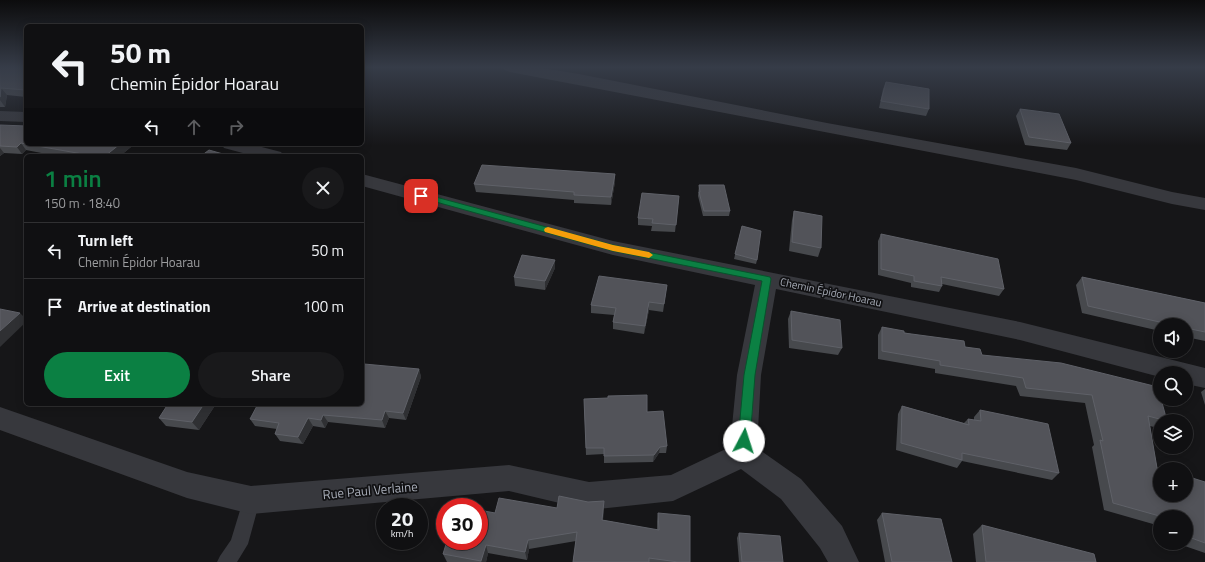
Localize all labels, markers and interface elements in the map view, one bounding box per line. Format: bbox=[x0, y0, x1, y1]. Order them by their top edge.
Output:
text: 50 m bbox=[110, 31, 171, 74]
icon: left bbox=[44, 40, 96, 92]
text: Chemin Épidor Hoarau bbox=[110, 70, 279, 97]
icon: left bbox=[141, 116, 163, 138]
icon: ahead bbox=[183, 116, 205, 138]
icon: right bbox=[225, 116, 247, 138]
text: 1 min bbox=[44, 160, 102, 196]
button: close bbox=[302, 167, 344, 209]
pin bbox=[404, 179, 438, 213]
icon: arrive bbox=[410, 185, 432, 207]
text: 150 m · 18:40 bbox=[44, 193, 120, 213]
text: Turn left bbox=[78, 229, 133, 252]
text: 50 m bbox=[311, 239, 344, 262]
icon: left bbox=[44, 240, 66, 262]
text: Chemin Épidor Hoarau bbox=[78, 252, 200, 272]
street label: Chemin Épidor Hoarau bbox=[779, 273, 883, 311]
text: Arrive at destination bbox=[78, 295, 211, 318]
text: 100 m bbox=[303, 295, 344, 318]
icon: arrive bbox=[44, 296, 66, 318]
map controls bbox=[1153, 318, 1193, 550]
button: sound bbox=[1153, 318, 1193, 358]
button: Exit bbox=[44, 352, 190, 398]
button: Share bbox=[198, 352, 344, 398]
button: search bbox=[1153, 366, 1193, 406]
button: layers bbox=[1153, 414, 1193, 454]
position arrow bbox=[723, 420, 765, 462]
button: + bbox=[1153, 462, 1193, 502]
street label: Rue Paul Verlaine bbox=[322, 476, 418, 504]
speed limit sign: 30 bbox=[436, 498, 488, 550]
text: 20 bbox=[391, 503, 413, 534]
button: − bbox=[1153, 510, 1193, 550]
text: km/h bbox=[391, 526, 413, 541]

